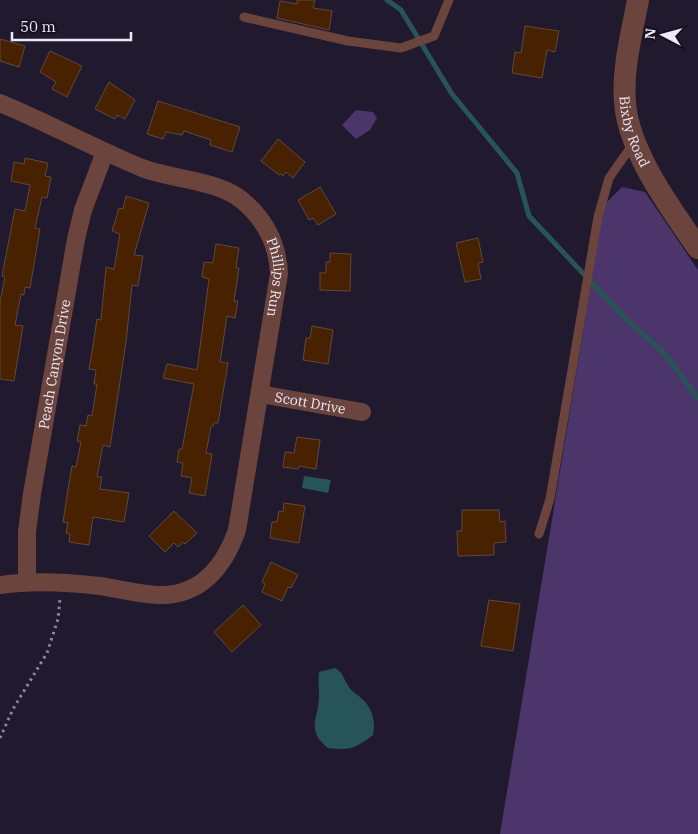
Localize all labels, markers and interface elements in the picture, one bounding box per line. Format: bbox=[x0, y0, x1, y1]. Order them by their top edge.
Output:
scale bar bbox=[12, 10, 131, 42]
north arrow bbox=[638, 10, 688, 60]
text: 50 m bbox=[20, 17, 56, 36]
text: N bbox=[641, 27, 660, 40]
street label: Bixby Road bbox=[616, 95, 654, 171]
street label: Phillips Run bbox=[263, 235, 288, 318]
street label: Peach Canyon Drive bbox=[34, 298, 74, 430]
street label: Scott Drive bbox=[273, 388, 347, 418]

